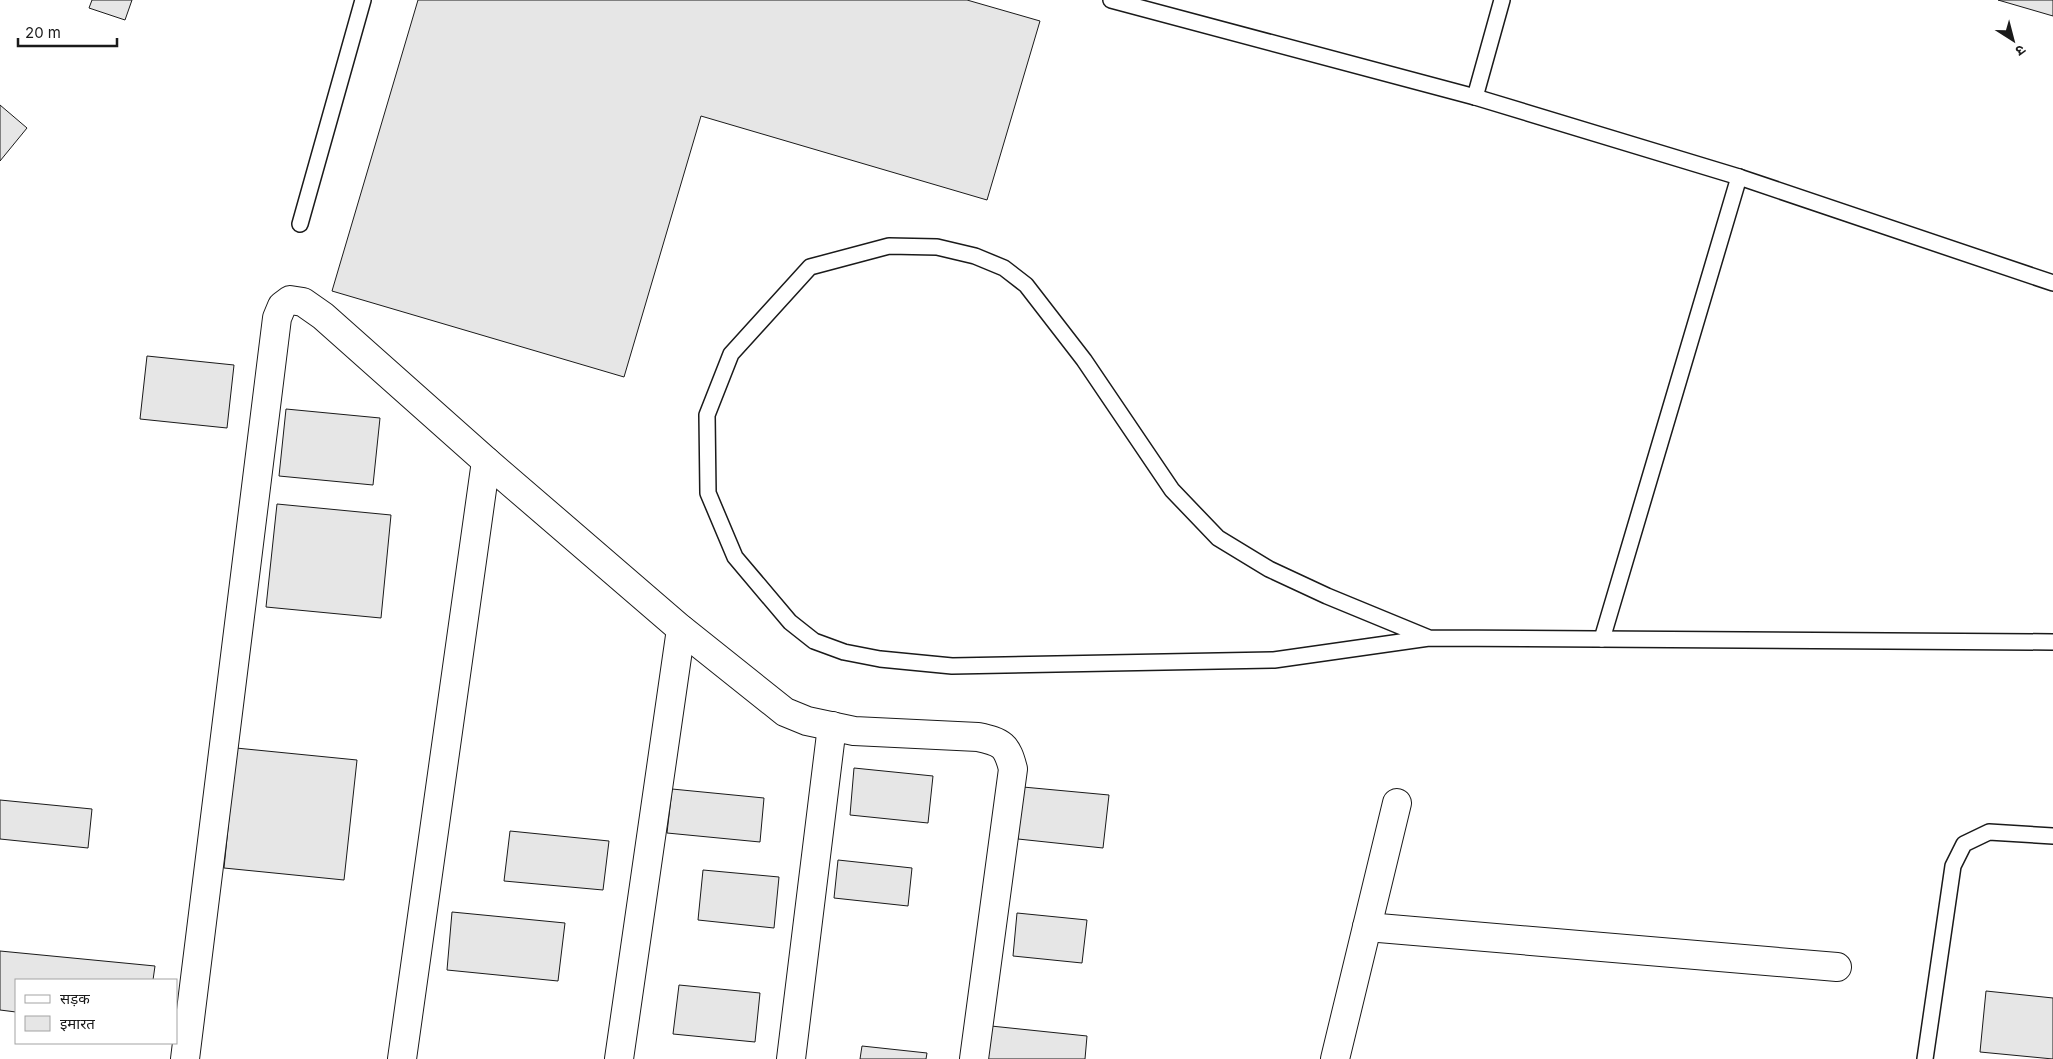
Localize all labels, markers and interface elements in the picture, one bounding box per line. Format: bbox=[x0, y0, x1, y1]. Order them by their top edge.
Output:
scale bar bbox=[18, 15, 116, 47]
north arrow bbox=[1988, 15, 2038, 65]
text: 20 m bbox=[25, 23, 61, 42]
text: उ bbox=[2012, 42, 2029, 61]
legend bbox=[15, 979, 178, 1044]
text: सड़क bbox=[60, 989, 90, 1008]
text: इमारत bbox=[60, 1014, 95, 1033]

